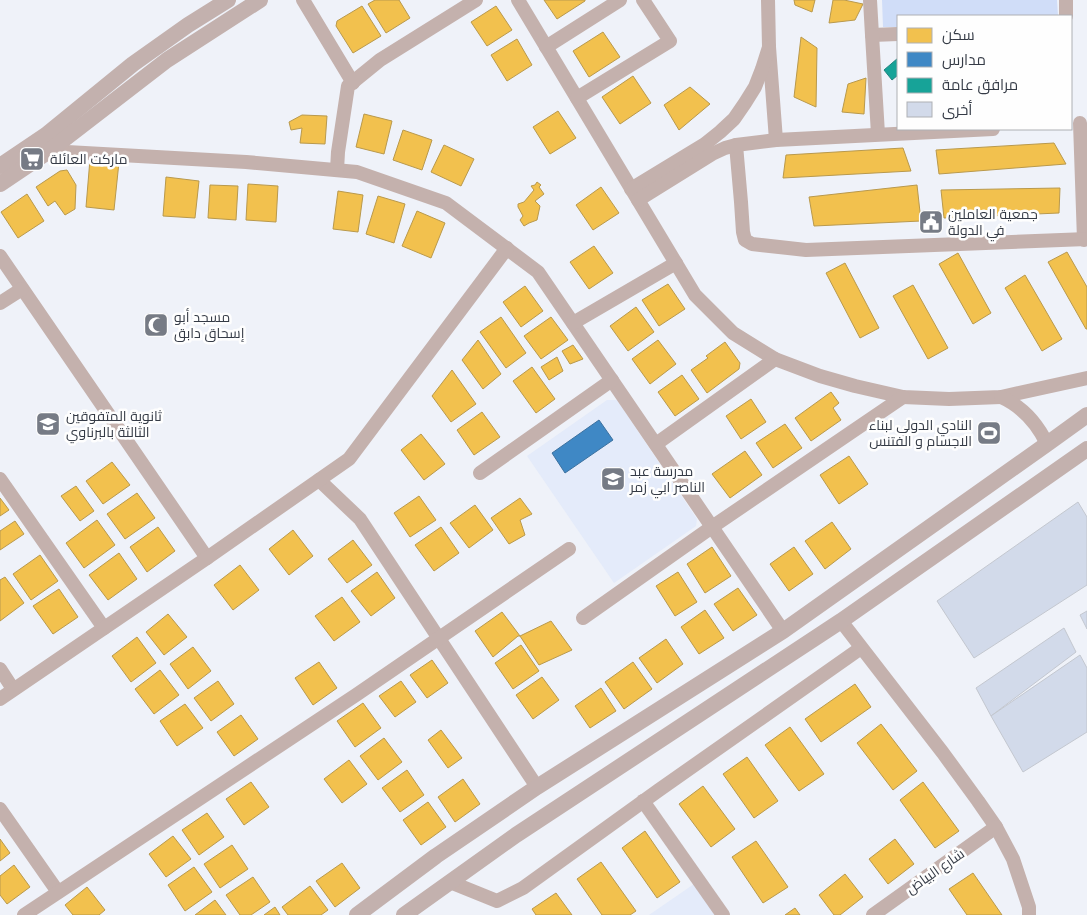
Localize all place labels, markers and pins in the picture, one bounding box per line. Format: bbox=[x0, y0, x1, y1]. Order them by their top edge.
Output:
supermarket icon: ماركت العائلة bbox=[19, 146, 45, 172]
place label: ماركت العائلة bbox=[50, 149, 127, 168]
place label: جمعية العاملين في الدولة bbox=[948, 204, 1038, 242]
public building icon: جمعية العاملين في الدولة bbox=[918, 209, 944, 235]
place label: مسجد أبو إسحاق دابق bbox=[174, 307, 245, 342]
mosque icon: مسجد أبو إسحاق دابق bbox=[143, 312, 169, 338]
place label: ثانوية المتفوقين الثالثة بالبرناوي bbox=[66, 406, 162, 444]
school or university icon: ثانوية المتفوقين الثالثة بالبرناوي bbox=[35, 411, 61, 437]
place label: النادي الدولي لبناء الاجسام و الفتنس bbox=[869, 415, 972, 451]
sports icon: النادي الدولي لبناء الاجسام و الفتنس bbox=[976, 420, 1002, 446]
place label: مدرسة عبد الناصر ابي زمر bbox=[629, 461, 705, 499]
school or university icon: مدرسة عبد الناصر ابي زمر bbox=[600, 466, 626, 492]

